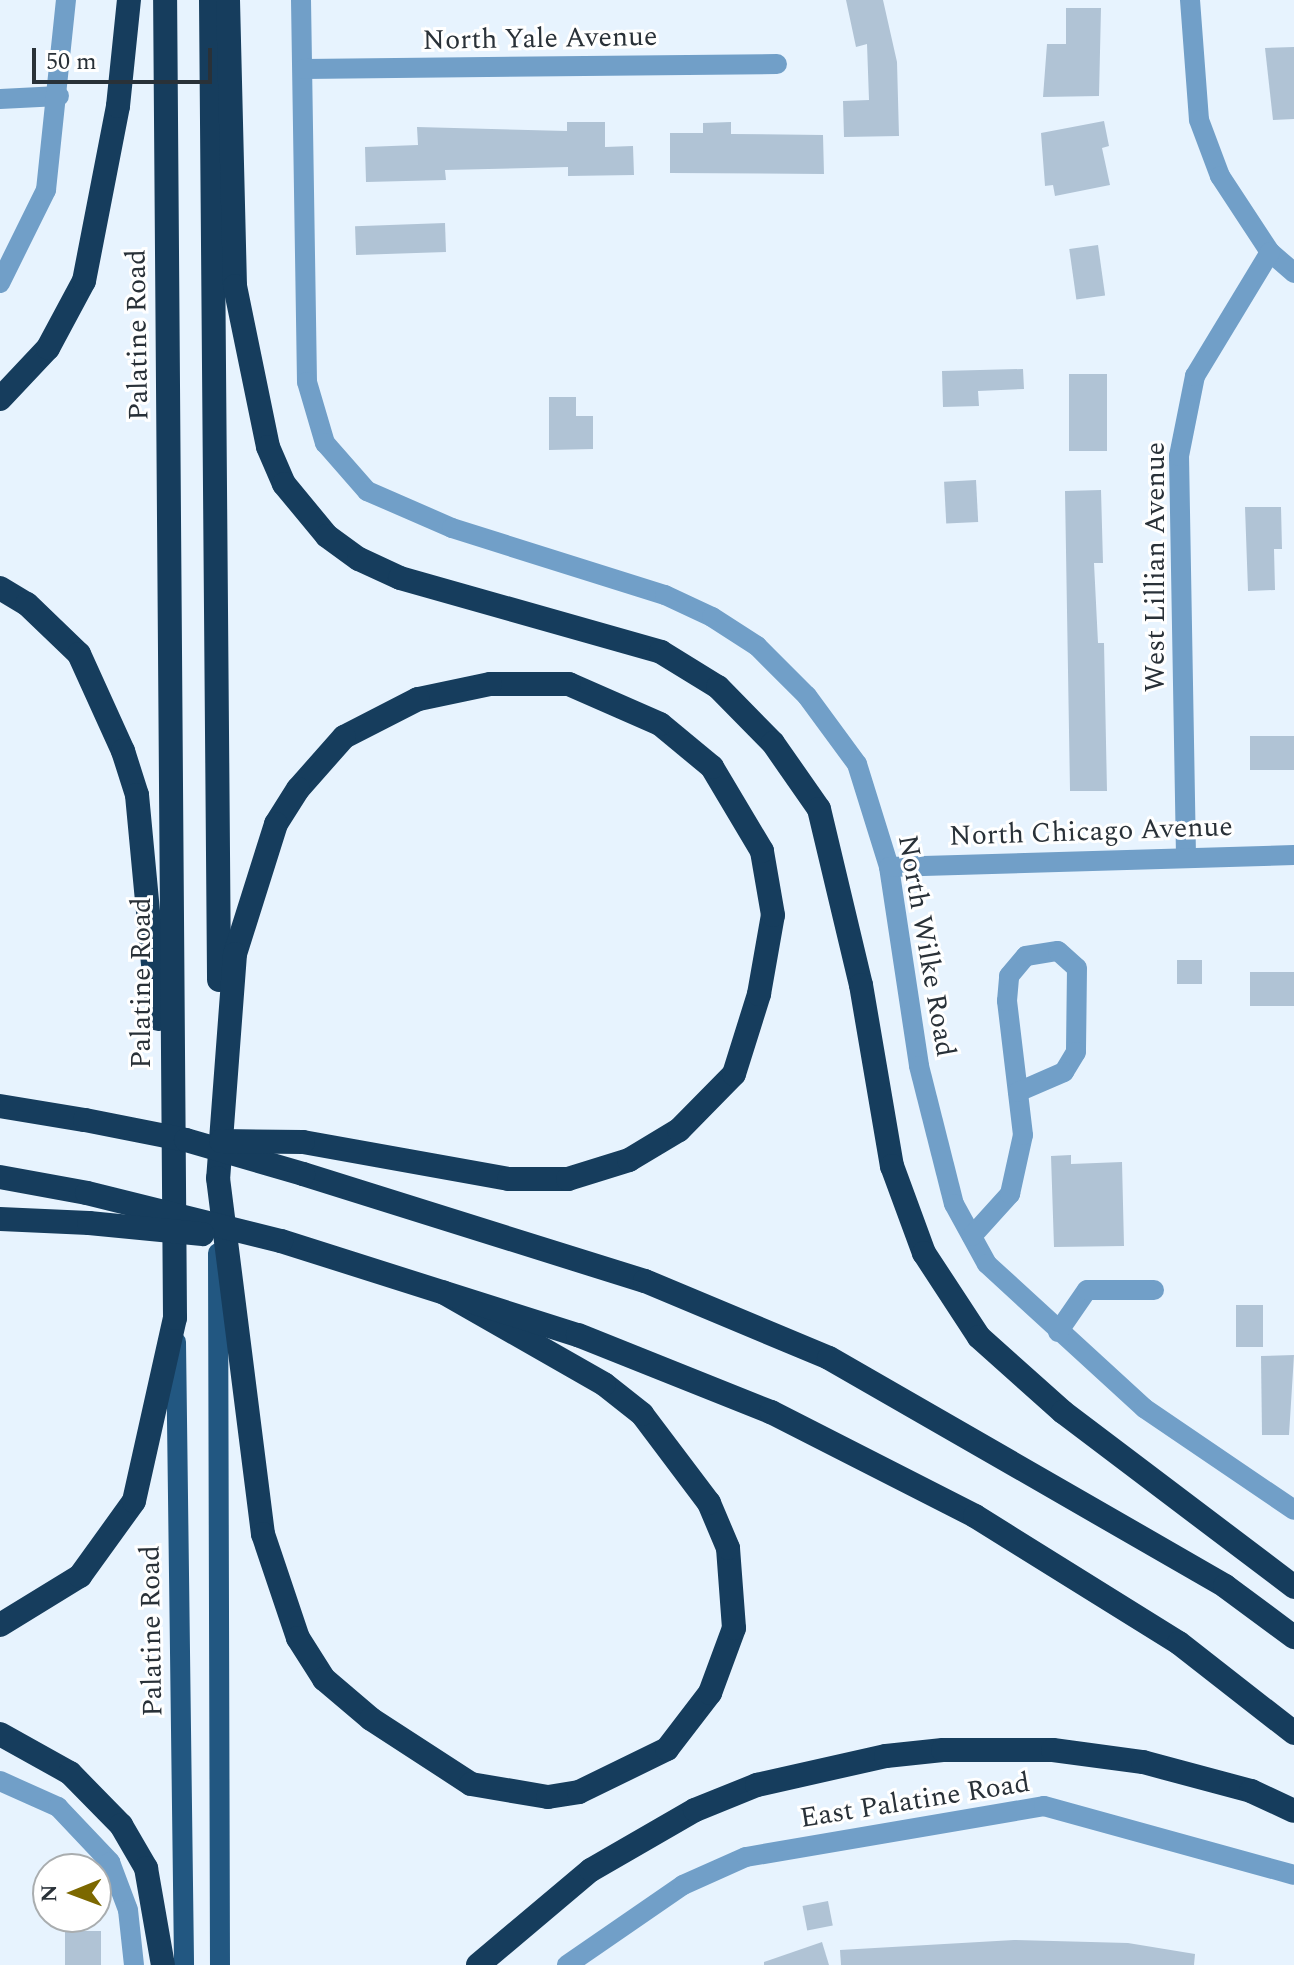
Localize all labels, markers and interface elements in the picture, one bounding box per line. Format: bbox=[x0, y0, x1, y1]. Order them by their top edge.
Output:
street label: North Yale Avenue bbox=[422, 20, 658, 58]
scale bar bbox=[36, 32, 216, 82]
text: 50 m bbox=[46, 44, 97, 80]
street label: Palatine Road bbox=[120, 249, 156, 421]
street label: West Lillian Avenue bbox=[1139, 442, 1173, 692]
street label: North Chicago Avenue bbox=[949, 810, 1233, 854]
street label: North Wilke Road bbox=[890, 832, 962, 1060]
street label: Palatine Road bbox=[125, 897, 159, 1069]
street label: Palatine Road bbox=[134, 1545, 170, 1717]
street label: East Palatine Road bbox=[798, 1766, 1032, 1836]
north arrow bbox=[32, 1853, 112, 1933]
text: N bbox=[33, 1884, 66, 1903]

